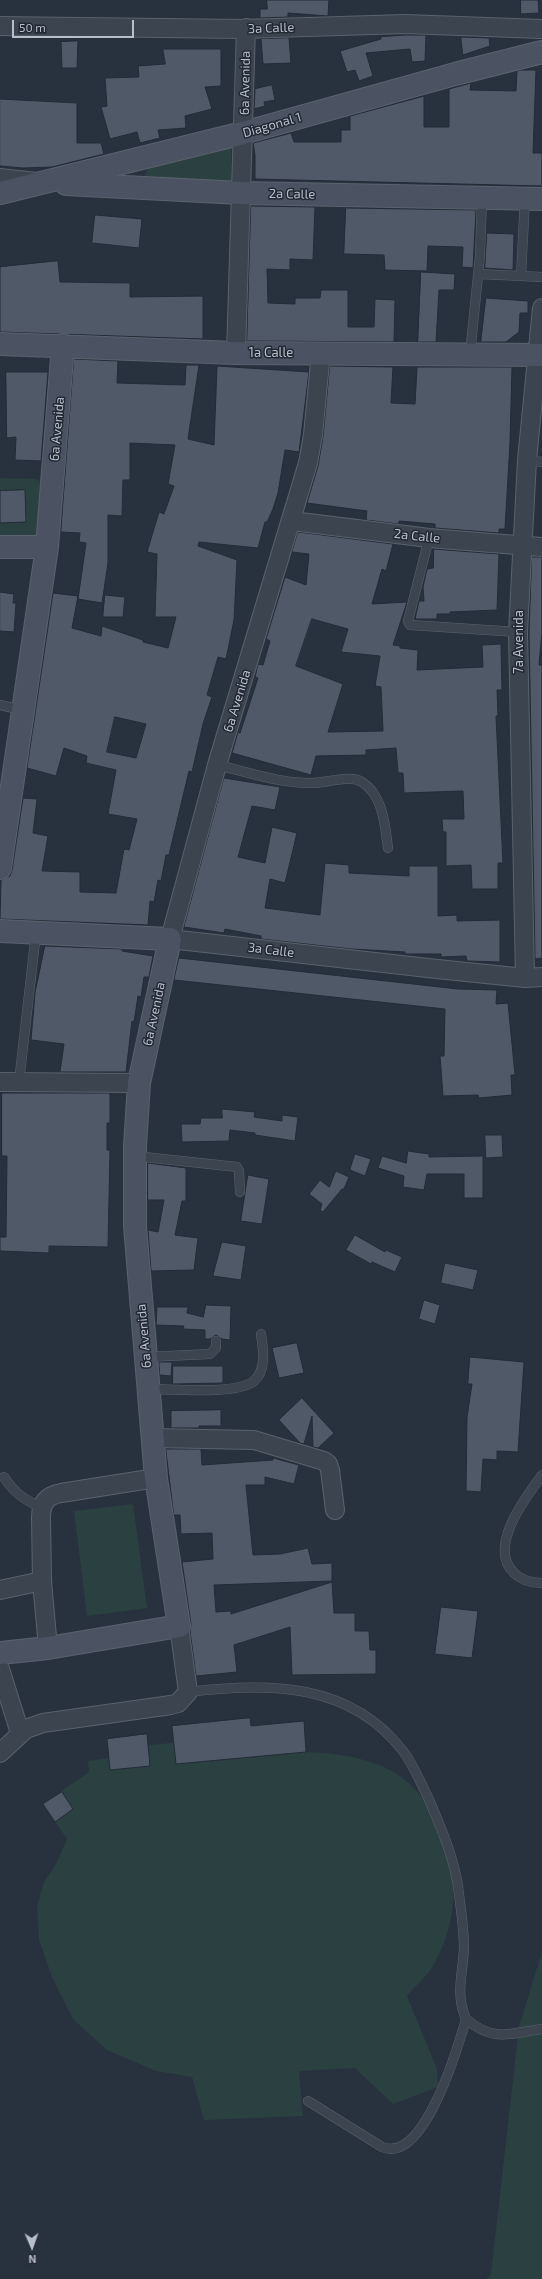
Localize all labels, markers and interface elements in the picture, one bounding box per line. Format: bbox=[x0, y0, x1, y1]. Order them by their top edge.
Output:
scale bar bbox=[14, 12, 136, 38]
street label: 3a Calle bbox=[247, 19, 295, 37]
text: 50 m bbox=[19, 20, 46, 34]
street label: 6a Avenida bbox=[237, 51, 253, 115]
street label: Diagonal 1 bbox=[241, 109, 303, 141]
street label: 2a Calle bbox=[269, 186, 315, 202]
street label: 1a Calle bbox=[249, 345, 293, 361]
street label: 6a Avenida bbox=[46, 396, 68, 462]
street label: 2a Calle bbox=[393, 526, 441, 546]
street label: 7a Avenida bbox=[511, 610, 527, 674]
street label: 6a Avenida bbox=[220, 668, 254, 734]
street label: 3a Calle bbox=[247, 939, 295, 961]
street label: 6a Avenida bbox=[140, 981, 168, 1047]
street label: 6a Avenida bbox=[133, 1303, 155, 1369]
north arrow bbox=[12, 2227, 52, 2267]
text: N bbox=[28, 2253, 37, 2266]

